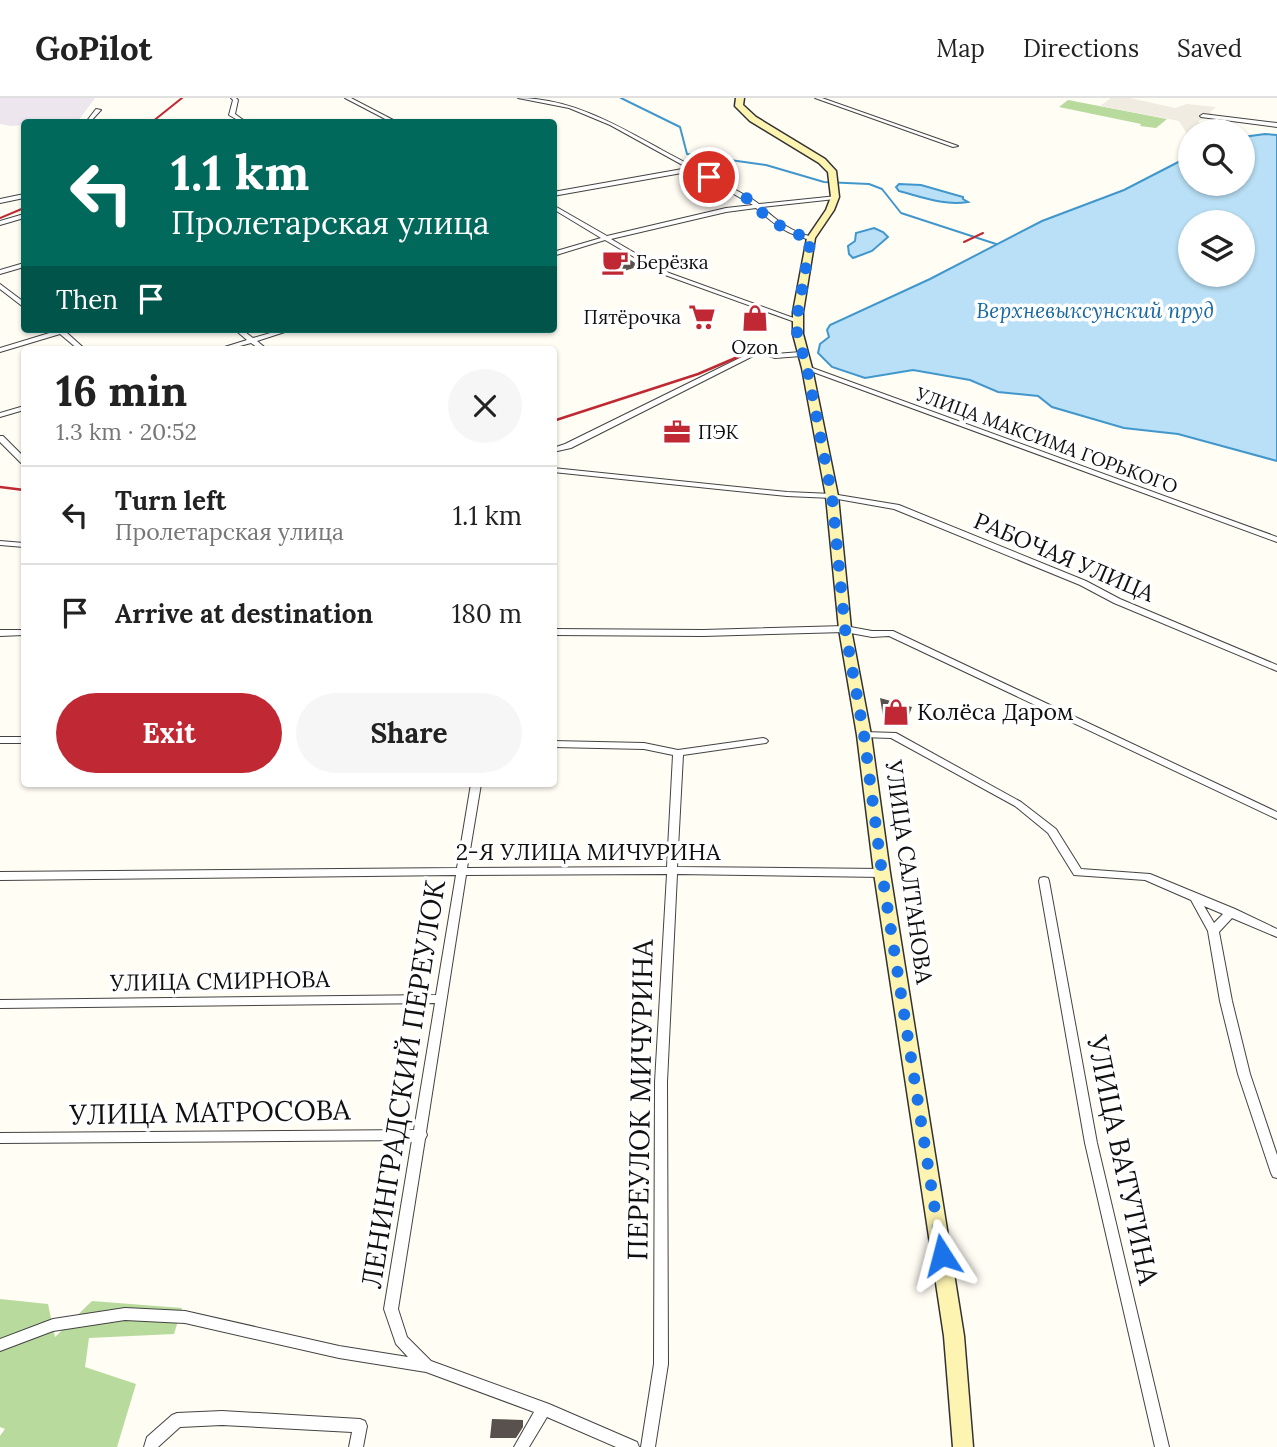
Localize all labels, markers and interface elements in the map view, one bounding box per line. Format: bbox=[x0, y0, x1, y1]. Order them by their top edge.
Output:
text: GoPilot bbox=[35, 27, 152, 69]
text: Map bbox=[936, 33, 985, 64]
text: Directions bbox=[1023, 33, 1139, 64]
text: Saved bbox=[1177, 33, 1242, 64]
map controls bbox=[1178, 119, 1255, 287]
button: search bbox=[1178, 119, 1255, 196]
text: 1.1 km bbox=[171, 141, 309, 203]
icon: left bbox=[56, 147, 147, 238]
pin bbox=[679, 147, 739, 207]
icon: arrive bbox=[690, 158, 728, 196]
text: Пролетарская улица bbox=[171, 202, 490, 243]
button: layers bbox=[1178, 210, 1255, 287]
cafe icon: Берёзка bbox=[600, 247, 630, 277]
place label: Берёзка bbox=[636, 250, 709, 274]
icon: arrive bbox=[132, 280, 170, 318]
text: Then bbox=[56, 283, 118, 316]
water label: Верхневыксунский пруд bbox=[976, 297, 1214, 324]
supermarket icon: Пятёрочка bbox=[687, 302, 717, 332]
shop icon: Ozon bbox=[740, 303, 770, 333]
place label: Пятёрочка bbox=[583, 305, 681, 329]
place label: Ozon bbox=[731, 335, 779, 359]
text: 16 min bbox=[56, 364, 187, 418]
button: close bbox=[448, 369, 522, 443]
street label: УЛИЦА МАКСИМА ГОРЬКОГО bbox=[912, 381, 1181, 499]
text: 1.3 km · 20:52 bbox=[56, 417, 197, 446]
office icon: ПЭК bbox=[662, 417, 692, 447]
place label: ПЭК bbox=[698, 420, 739, 444]
text: Turn left bbox=[115, 484, 226, 517]
icon: left bbox=[56, 496, 94, 534]
text: 1.1 km bbox=[453, 499, 522, 532]
street label: РАБОЧАЯ УЛИЦА bbox=[970, 505, 1159, 608]
text: Пролетарская улица bbox=[115, 517, 344, 546]
icon: arrive bbox=[56, 594, 94, 632]
text: Arrive at destination bbox=[115, 597, 373, 630]
text: 180 m bbox=[452, 597, 522, 630]
button: Exit bbox=[56, 693, 282, 773]
button: Share bbox=[296, 693, 522, 773]
shop icon: Колёса Даром bbox=[881, 697, 911, 727]
place label: Колёса Даром bbox=[917, 697, 1074, 726]
street label: УЛИЦА САЛТАНОВА bbox=[879, 757, 940, 986]
street label: 2-Я УЛИЦА МИЧУРИНА bbox=[456, 837, 721, 866]
street label: ЛЕНИНГРАДСКИЙ ПЕРЕУЛОК bbox=[353, 877, 453, 1291]
street label: ПЕРЕУЛОК МИЧУРИНА bbox=[619, 939, 661, 1261]
street label: УЛИЦА СМИРНОВА bbox=[109, 964, 331, 997]
street label: УЛИЦА ВАТУТИНА bbox=[1079, 1031, 1167, 1288]
street label: УЛИЦА МАТРОСОВА bbox=[68, 1092, 351, 1132]
position arrow bbox=[905, 1218, 979, 1292]

